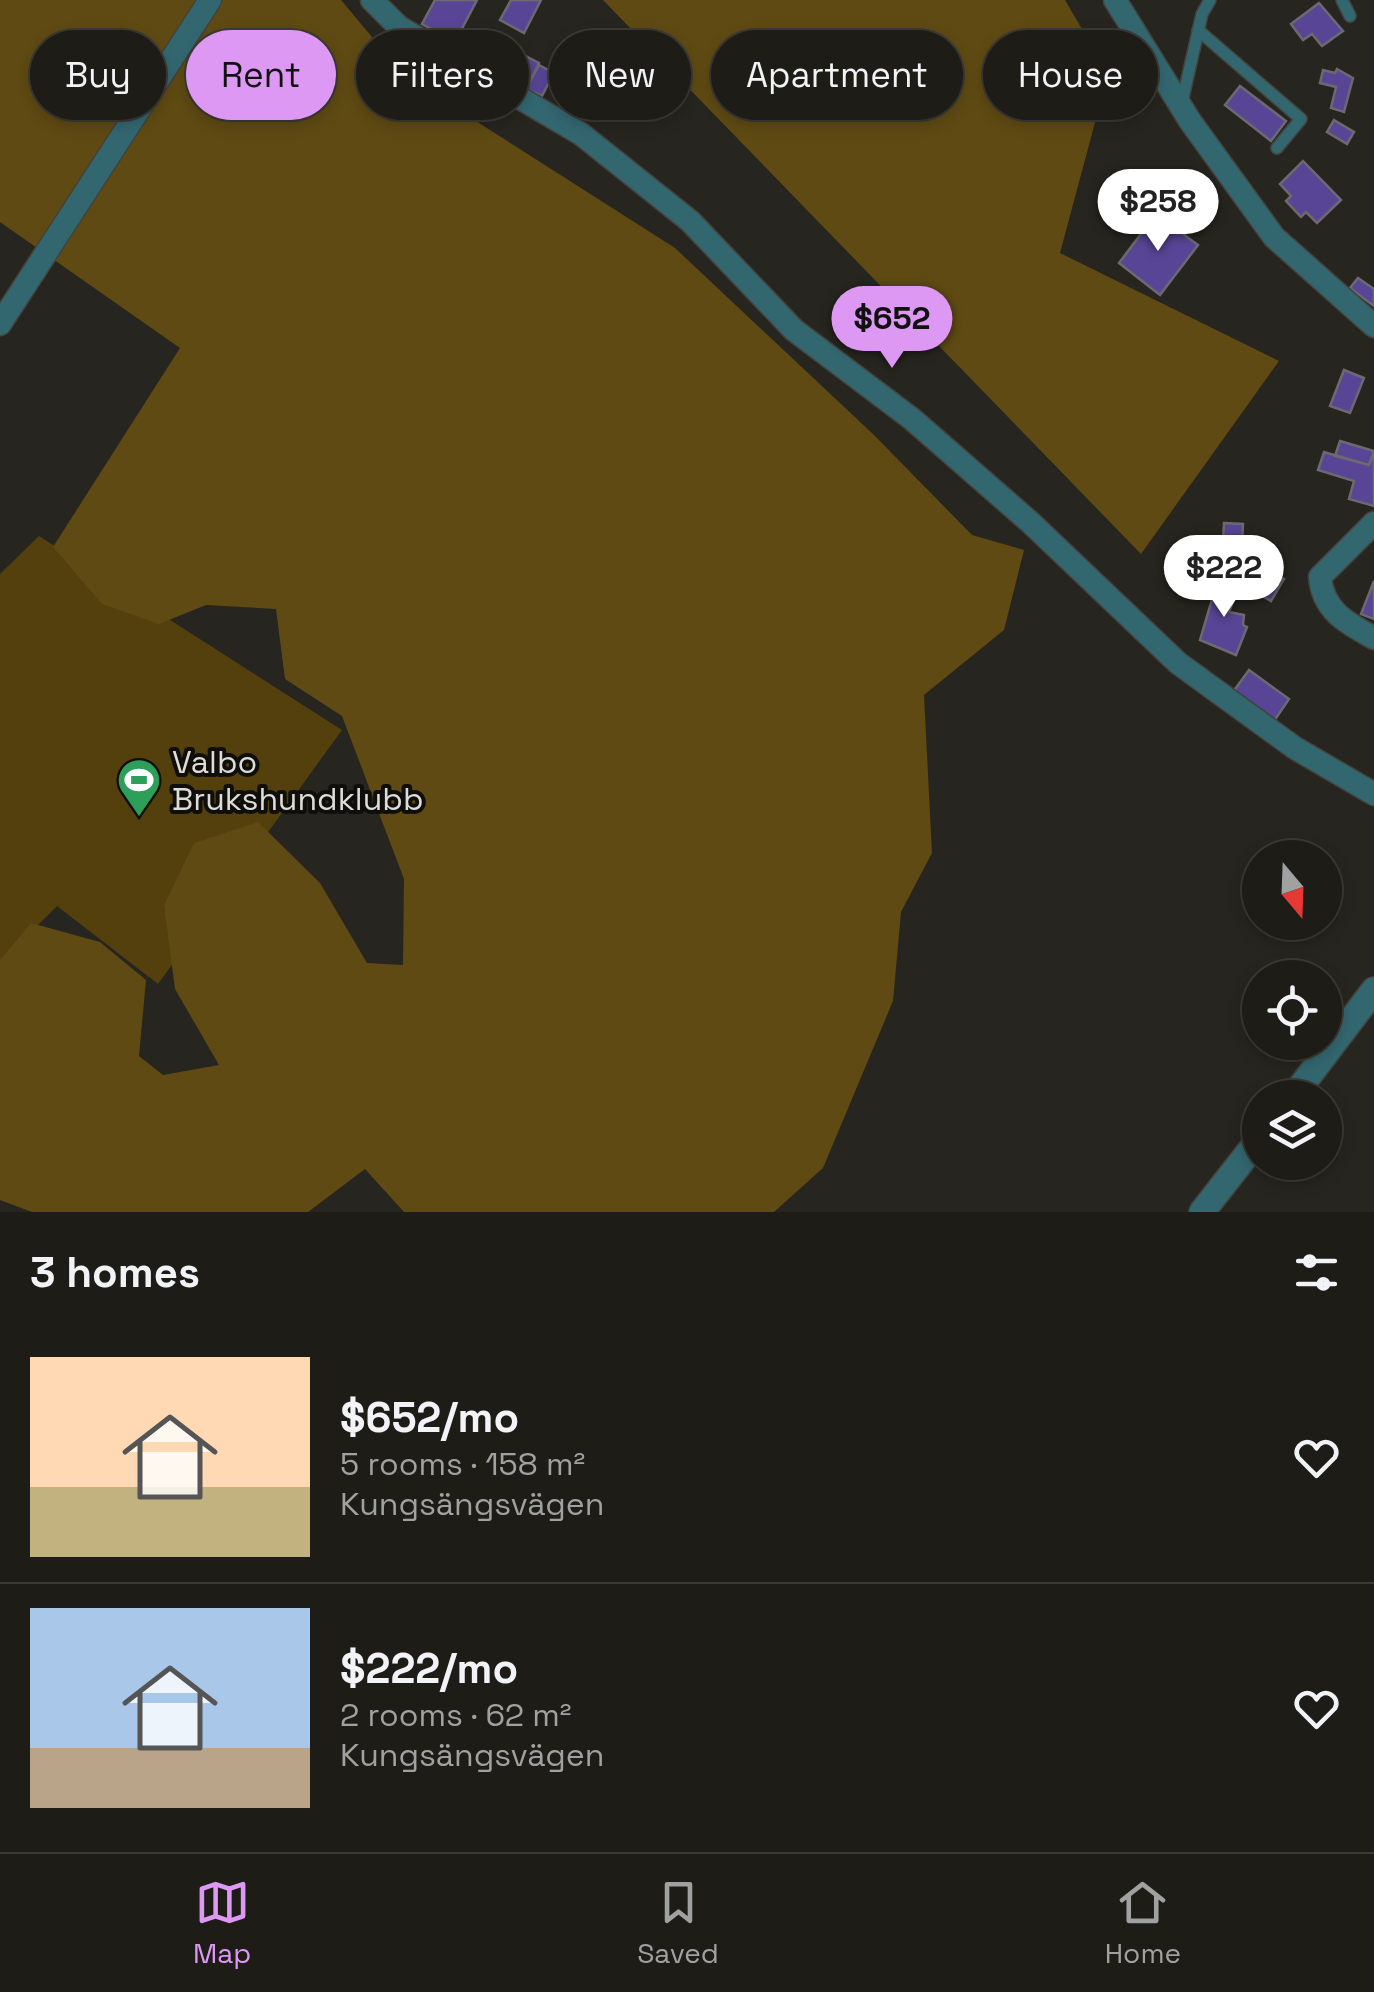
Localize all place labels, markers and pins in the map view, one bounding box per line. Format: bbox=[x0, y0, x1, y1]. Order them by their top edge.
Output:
pin: $258 bbox=[1099, 169, 1217, 254]
pin: $652 bbox=[833, 286, 951, 371]
pin: $222 bbox=[1165, 535, 1283, 620]
place label: Valbo Brukshundklubb bbox=[172, 742, 424, 819]
sports icon: Valbo Brukshundklubb bbox=[116, 757, 162, 818]

